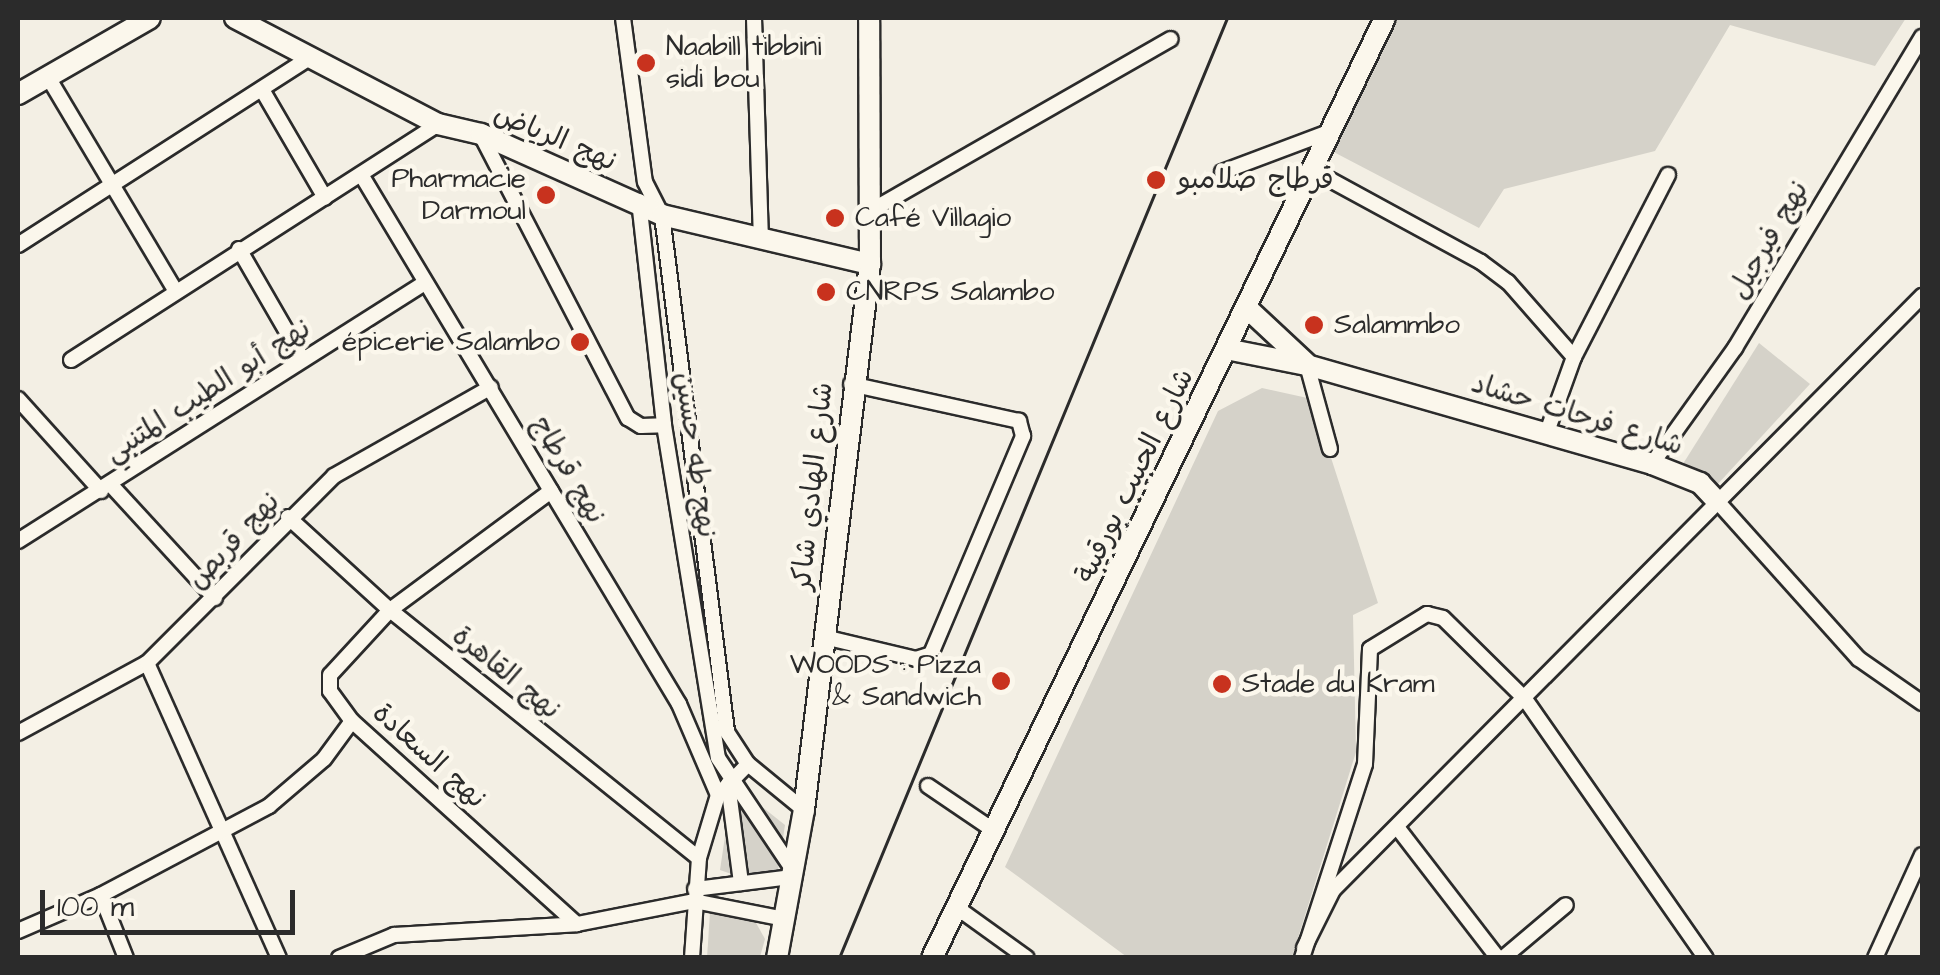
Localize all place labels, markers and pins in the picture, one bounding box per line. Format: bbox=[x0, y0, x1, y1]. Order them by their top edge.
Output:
place label: Naabill tibbini sidi bou bbox=[666, 30, 822, 96]
marker: Naabill tibbini sidi bou bbox=[635, 52, 657, 74]
place label: Pharmacie Darmoul bbox=[391, 162, 526, 228]
place label: قرطاج صلامبو bbox=[1178, 163, 1334, 197]
marker: قرطاج صلامبو bbox=[1143, 167, 1169, 193]
marker: Pharmacie Darmoul bbox=[535, 184, 557, 206]
place label: Café Villagio bbox=[855, 201, 1011, 235]
marker: Café Villagio bbox=[824, 207, 846, 229]
place label: CNRPS Salambo bbox=[846, 275, 1055, 309]
marker: CNRPS Salambo bbox=[815, 281, 837, 303]
place label: Salammbo bbox=[1334, 308, 1460, 342]
marker: Salammbo bbox=[1303, 314, 1325, 336]
place label: épicerie Salambo bbox=[342, 325, 560, 359]
marker: épicerie Salambo bbox=[569, 331, 591, 353]
place label: WOODS : Pizza & Sandwich bbox=[790, 648, 981, 714]
place label: Stade du Kram bbox=[1242, 667, 1434, 701]
marker: WOODS : Pizza & Sandwich bbox=[990, 670, 1012, 692]
marker: Stade du Kram bbox=[1211, 673, 1233, 695]

